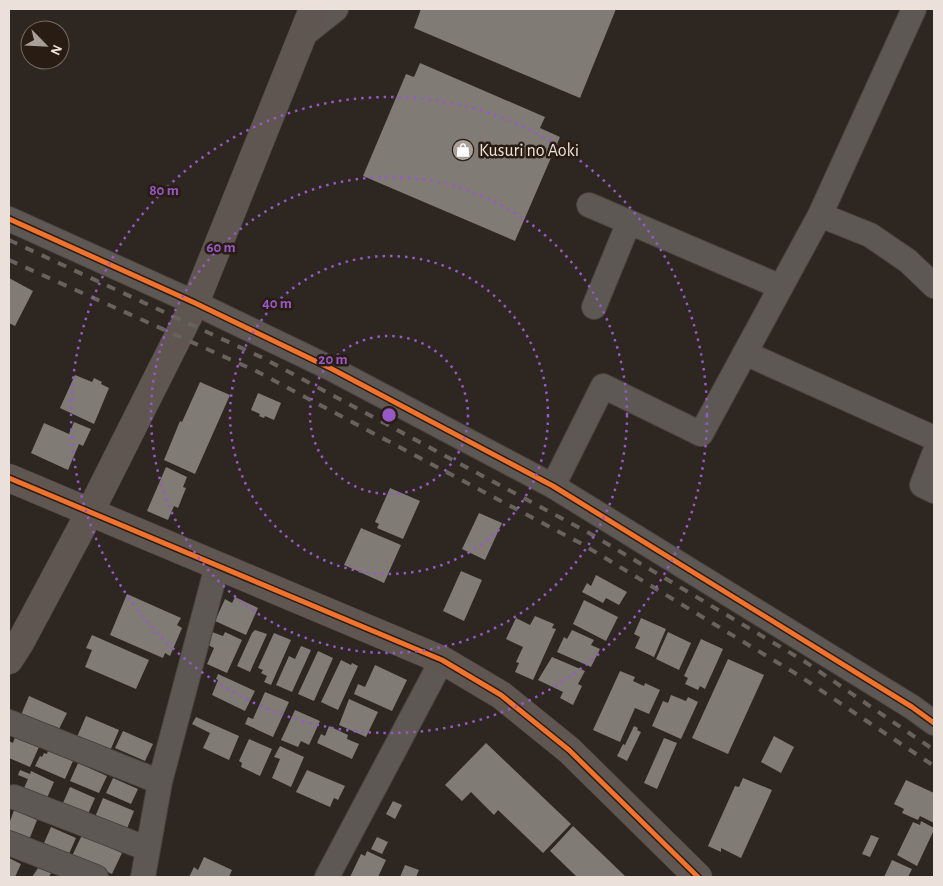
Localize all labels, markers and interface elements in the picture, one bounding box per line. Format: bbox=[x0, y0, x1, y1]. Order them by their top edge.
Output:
north arrow bbox=[20, 20, 70, 70]
text: N bbox=[48, 43, 64, 57]
shop icon: Kusuri no Aoki bbox=[451, 138, 475, 162]
place label: Kusuri no Aoki bbox=[479, 142, 579, 160]
text: 80 m bbox=[149, 183, 179, 198]
text: 60 m bbox=[206, 240, 236, 255]
text: 40 m bbox=[262, 296, 292, 311]
text: 20 m bbox=[318, 352, 348, 367]
centre of rings bbox=[380, 406, 398, 424]

